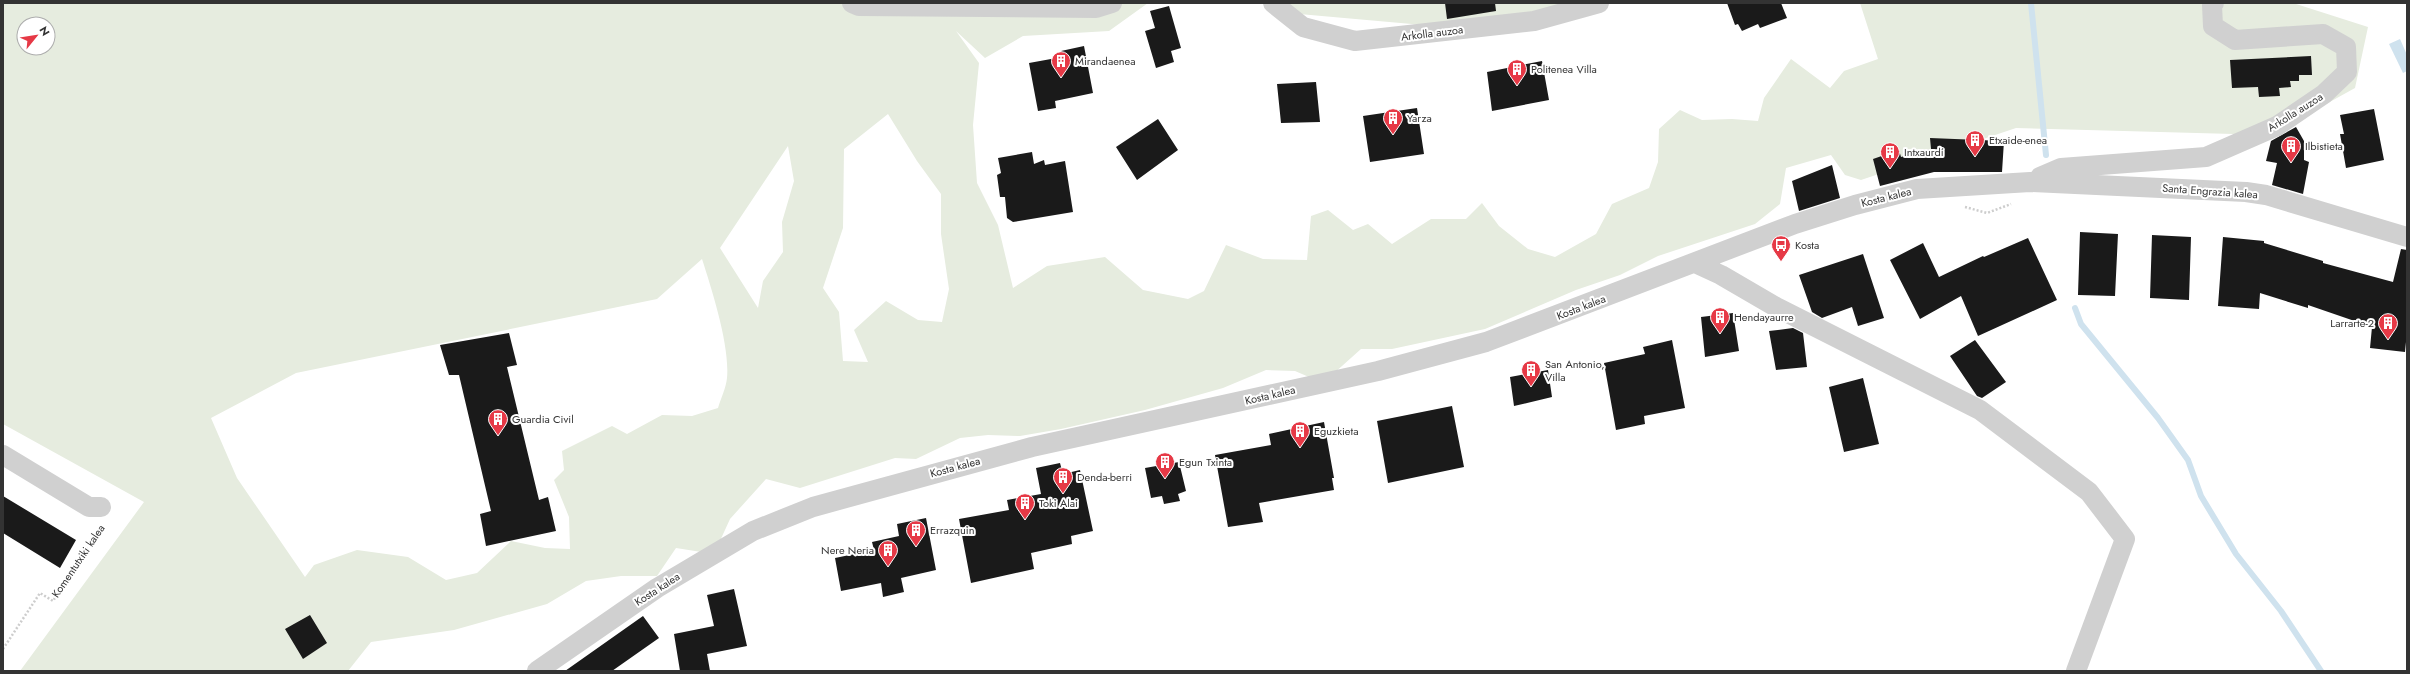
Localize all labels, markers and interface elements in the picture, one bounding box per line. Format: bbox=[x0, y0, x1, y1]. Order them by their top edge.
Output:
north arrow bbox=[16, 16, 56, 56]
street label: Arkolla auzoa bbox=[1400, 21, 1464, 45]
text: N bbox=[36, 23, 54, 39]
building icon: Mirandaenea bbox=[1050, 50, 1072, 78]
place label: Mirandaenea bbox=[1075, 53, 1136, 69]
building icon: Politenea Villa bbox=[1506, 58, 1528, 86]
place label: Politenea Villa bbox=[1531, 61, 1597, 77]
street label: Arkolla auzoa bbox=[2264, 89, 2326, 135]
building icon: Yarza bbox=[1382, 107, 1404, 135]
place label: Yarza bbox=[1407, 110, 1432, 126]
building icon: Etxaide-enea bbox=[1964, 129, 1986, 157]
place label: Etxaide-enea bbox=[1989, 132, 2047, 148]
building icon: Ilbistieta bbox=[2280, 135, 2302, 163]
place label: Ilbistieta bbox=[2305, 138, 2343, 154]
building icon: Intxaurdi bbox=[1879, 141, 1901, 169]
place label: Intxaurdi bbox=[1904, 144, 1944, 160]
street label: Santa Engrazia kalea bbox=[2162, 180, 2258, 202]
street label: Kosta kalea bbox=[1859, 183, 1913, 211]
bus stop icon: Kosta bbox=[1770, 234, 1792, 262]
place label: Kosta bbox=[1795, 237, 1819, 253]
street label: Kosta kalea bbox=[1554, 290, 1608, 324]
building icon: Hendayaurre bbox=[1709, 306, 1731, 334]
place label: Hendayaurre bbox=[1734, 309, 1794, 325]
building icon: Larrarte-2 bbox=[2377, 312, 2399, 340]
place label: Larrarte-2 bbox=[2330, 315, 2374, 331]
place label: San Antonio, Villa bbox=[1545, 356, 1605, 385]
building icon: San Antonio, Villa bbox=[1520, 359, 1542, 387]
street label: Kosta kalea bbox=[1243, 381, 1297, 409]
building icon: Guardia Civil bbox=[487, 408, 509, 436]
place label: Guardia Civil bbox=[512, 411, 574, 427]
building icon: Eguzkieta bbox=[1289, 420, 1311, 448]
place label: Eguzkieta bbox=[1314, 423, 1358, 439]
building icon: Egun Txinta bbox=[1154, 451, 1176, 479]
street label: Kosta kalea bbox=[928, 453, 982, 481]
place label: Egun Txinta bbox=[1179, 454, 1232, 470]
building icon: Denda-berri bbox=[1052, 466, 1074, 494]
place label: Denda-berri bbox=[1077, 469, 1132, 485]
building icon: Toki Alai bbox=[1014, 492, 1036, 520]
place label: Toki Alai bbox=[1039, 495, 1078, 511]
building icon: Errazquin bbox=[905, 519, 927, 547]
street label: Komentutxiki kalea bbox=[48, 521, 108, 601]
place label: Errazquin bbox=[930, 522, 974, 538]
building icon: Nere Neria bbox=[877, 539, 899, 567]
place label: Nere Neria bbox=[821, 542, 874, 558]
street label: Kosta kalea bbox=[631, 568, 683, 610]

